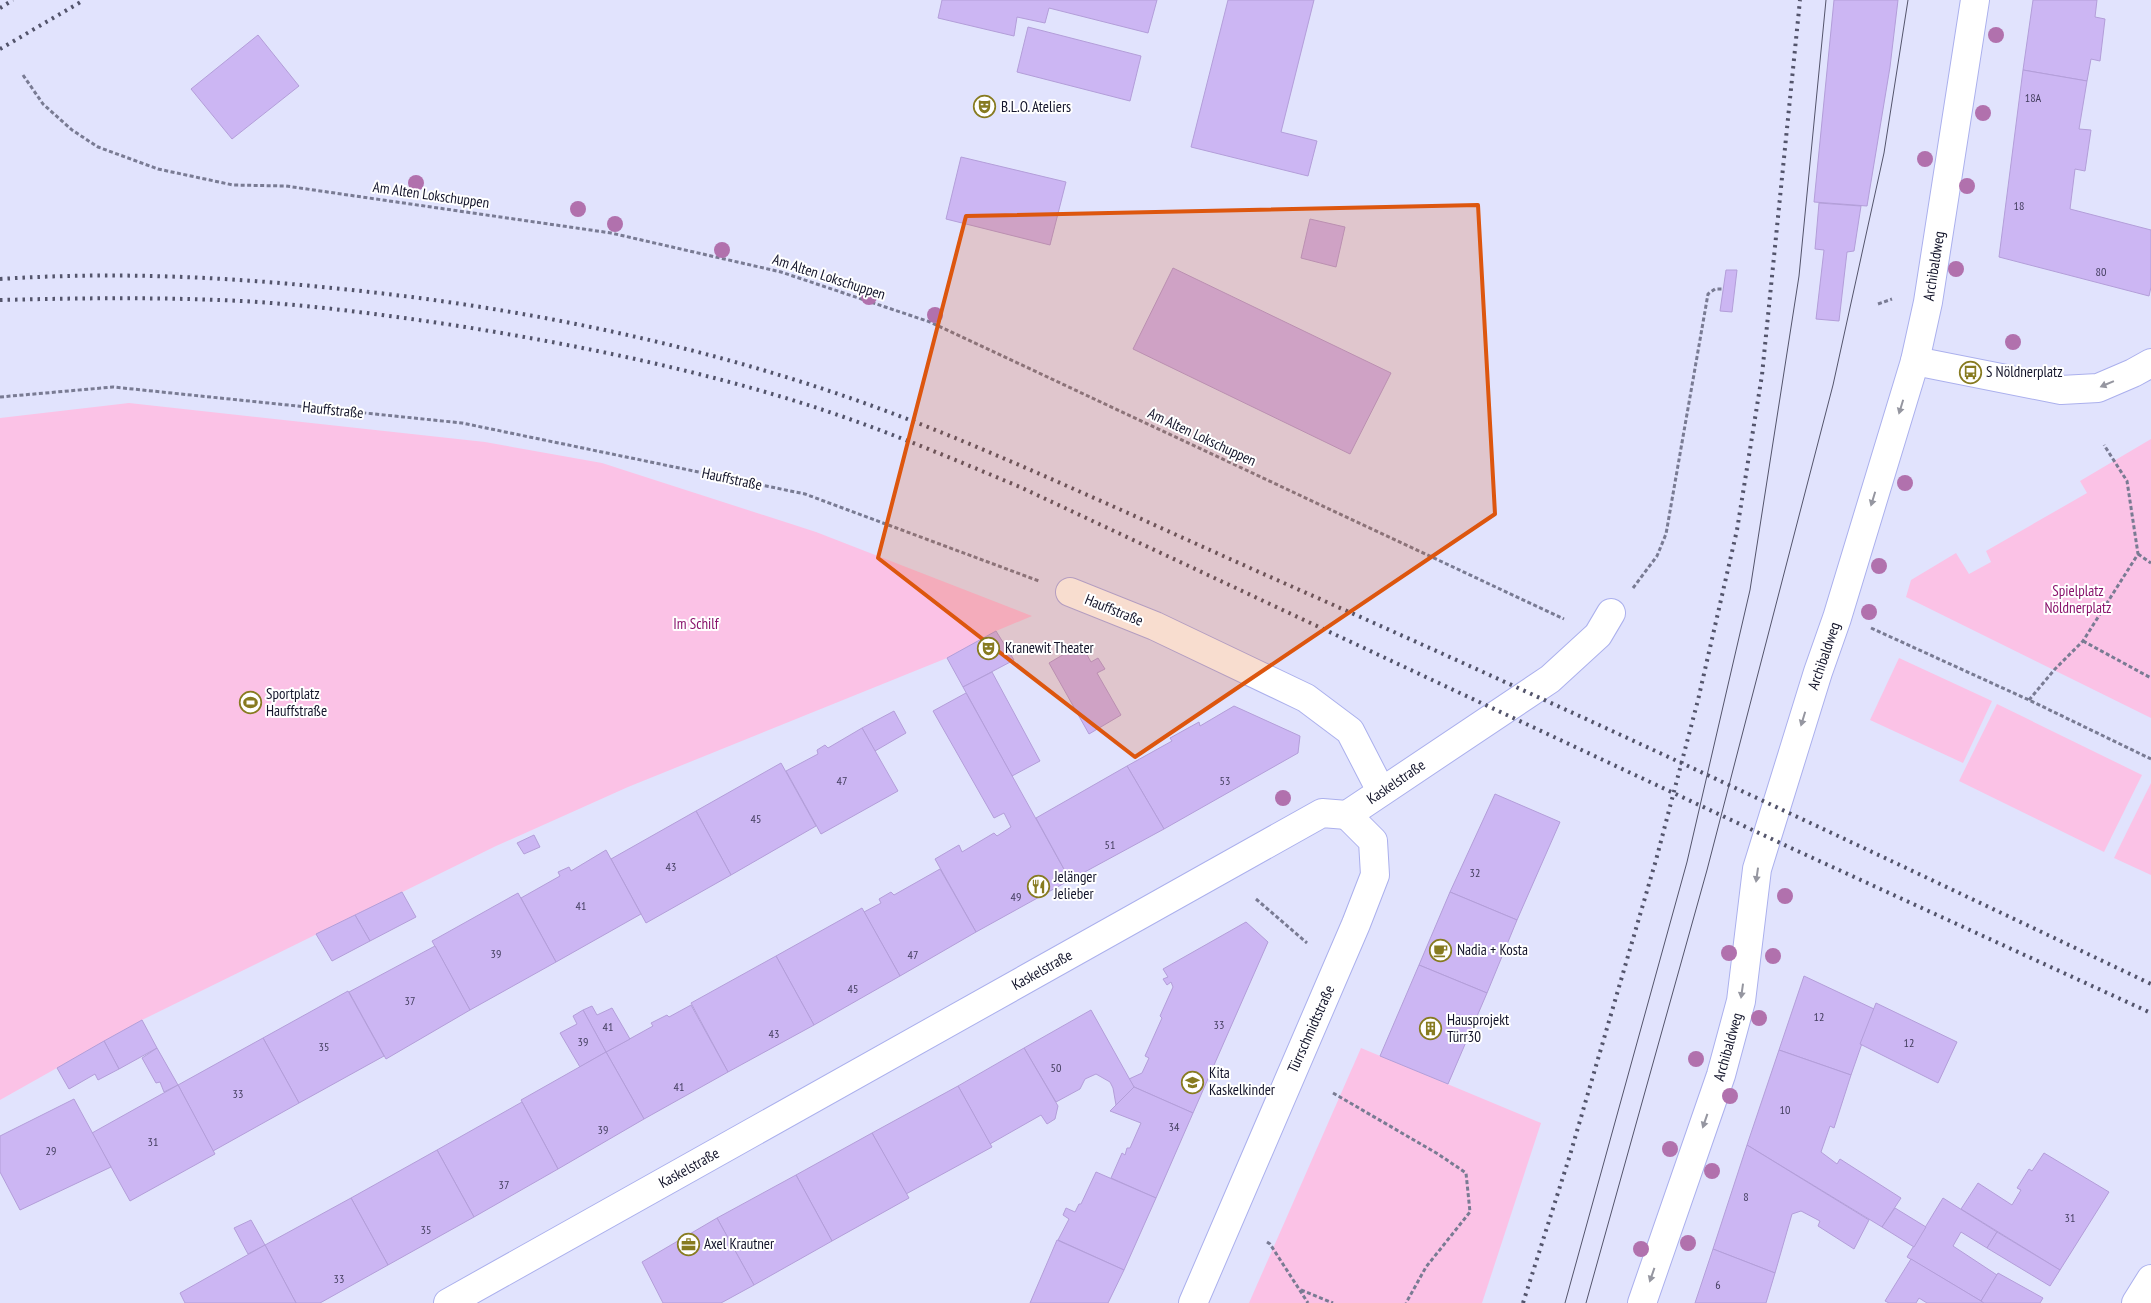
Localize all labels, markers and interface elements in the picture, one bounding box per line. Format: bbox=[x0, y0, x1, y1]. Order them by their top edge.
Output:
house number: 18A bbox=[2025, 90, 2042, 105]
theatre icon: B.L.O. Ateliers bbox=[973, 95, 997, 119]
place label: B.L.O. Ateliers bbox=[1001, 97, 1071, 116]
street label: Am Alten Lokschuppen bbox=[372, 177, 491, 212]
house number: 18 bbox=[2014, 198, 2024, 213]
street label: Archibaldweg bbox=[1919, 230, 1948, 302]
street label: Am Alten Lokschuppen bbox=[770, 249, 888, 304]
house number: 80 bbox=[2096, 264, 2106, 279]
bus stop icon: S Nöldnerplatz bbox=[1958, 360, 1982, 384]
place label: S Nöldnerplatz bbox=[1986, 362, 2063, 381]
one-way arrow bbox=[2099, 380, 2114, 388]
street label: Hauffstraße bbox=[302, 397, 364, 422]
one-way arrow bbox=[1897, 399, 1905, 414]
street label: Am Alten Lokschuppen bbox=[1145, 403, 1259, 470]
street label: Hauffstraße bbox=[700, 463, 764, 494]
one-way arrow bbox=[1869, 492, 1877, 507]
park label: Spielplatz Nöldnerplatz bbox=[2045, 581, 2111, 617]
street label: Hauffstraße bbox=[1082, 589, 1146, 630]
park label: Im Schilf bbox=[673, 614, 720, 633]
street label: Archibaldweg bbox=[1803, 620, 1844, 692]
theatre icon: Kranewit Theater bbox=[977, 636, 1001, 660]
place label: Kranewit Theater bbox=[1005, 638, 1095, 657]
place label: Sportplatz Hauffstraße bbox=[266, 684, 327, 720]
sports icon: Sportplatz Hauffstraße bbox=[238, 691, 262, 715]
one-way arrow bbox=[1799, 712, 1807, 727]
street label: Kaskelstraße bbox=[1363, 755, 1429, 808]
house number: 47 bbox=[837, 773, 847, 788]
house number: 53 bbox=[1220, 773, 1230, 788]
house number: 45 bbox=[751, 811, 761, 826]
house number: 51 bbox=[1105, 837, 1115, 852]
house number: 43 bbox=[666, 859, 676, 874]
house number: 32 bbox=[1470, 865, 1480, 880]
place label: Jelänger Jelieber bbox=[1053, 867, 1098, 903]
one-way arrow bbox=[1752, 867, 1760, 883]
restaurant icon: Jelänger Jelieber bbox=[1026, 874, 1050, 898]
house number: 49 bbox=[1011, 889, 1021, 904]
house number: 41 bbox=[576, 898, 586, 913]
cafe icon: Nadia + Kosta bbox=[1429, 938, 1453, 962]
place label: Nadia + Kosta bbox=[1457, 940, 1528, 959]
street label: Kaskelstraße bbox=[1008, 945, 1075, 994]
house number: 39 bbox=[491, 946, 501, 961]
house number: 47 bbox=[908, 947, 918, 962]
house number: 45 bbox=[848, 981, 858, 996]
street label: Türrschmidtstraße bbox=[1283, 982, 1338, 1076]
one-way arrow bbox=[1738, 983, 1746, 999]
house number: 37 bbox=[405, 993, 415, 1008]
house number: 12 bbox=[1814, 1009, 1824, 1024]
place label: Hausprojekt Türr30 bbox=[1447, 1010, 1509, 1046]
street label: Archibaldweg bbox=[1709, 1011, 1746, 1083]
house number: 33 bbox=[1214, 1017, 1224, 1032]
building icon: Hausprojekt Türr30 bbox=[1419, 1017, 1443, 1041]
house number: 41 bbox=[603, 1019, 613, 1034]
house number: 43 bbox=[769, 1026, 779, 1041]
house number: 39 bbox=[578, 1034, 588, 1049]
house number: 12 bbox=[1904, 1035, 1914, 1050]
house number: 35 bbox=[319, 1039, 329, 1054]
house number: 50 bbox=[1051, 1060, 1061, 1075]
place label: Kita Kaskelkinder bbox=[1209, 1063, 1276, 1099]
school or university icon: Kita Kaskelkinder bbox=[1181, 1070, 1205, 1094]
house number: 41 bbox=[674, 1079, 684, 1094]
house number: 33 bbox=[233, 1086, 243, 1101]
house number: 10 bbox=[1780, 1102, 1790, 1117]
one-way arrow bbox=[1701, 1114, 1708, 1129]
house number: 34 bbox=[1169, 1119, 1180, 1134]
house number: 39 bbox=[598, 1122, 608, 1137]
house number: 31 bbox=[148, 1134, 158, 1149]
house number: 29 bbox=[46, 1143, 56, 1158]
street label: Kaskelstraße bbox=[655, 1143, 722, 1192]
house number: 37 bbox=[499, 1177, 509, 1192]
house number: 8 bbox=[1743, 1189, 1749, 1204]
house number: 31 bbox=[2065, 1210, 2075, 1225]
house number: 35 bbox=[421, 1222, 431, 1237]
office icon: Axel Krautner bbox=[676, 1232, 700, 1256]
place label: Axel Krautner bbox=[704, 1234, 775, 1253]
one-way arrow bbox=[1648, 1268, 1656, 1283]
house number: 33 bbox=[334, 1271, 344, 1286]
house number: 6 bbox=[1715, 1277, 1721, 1292]

